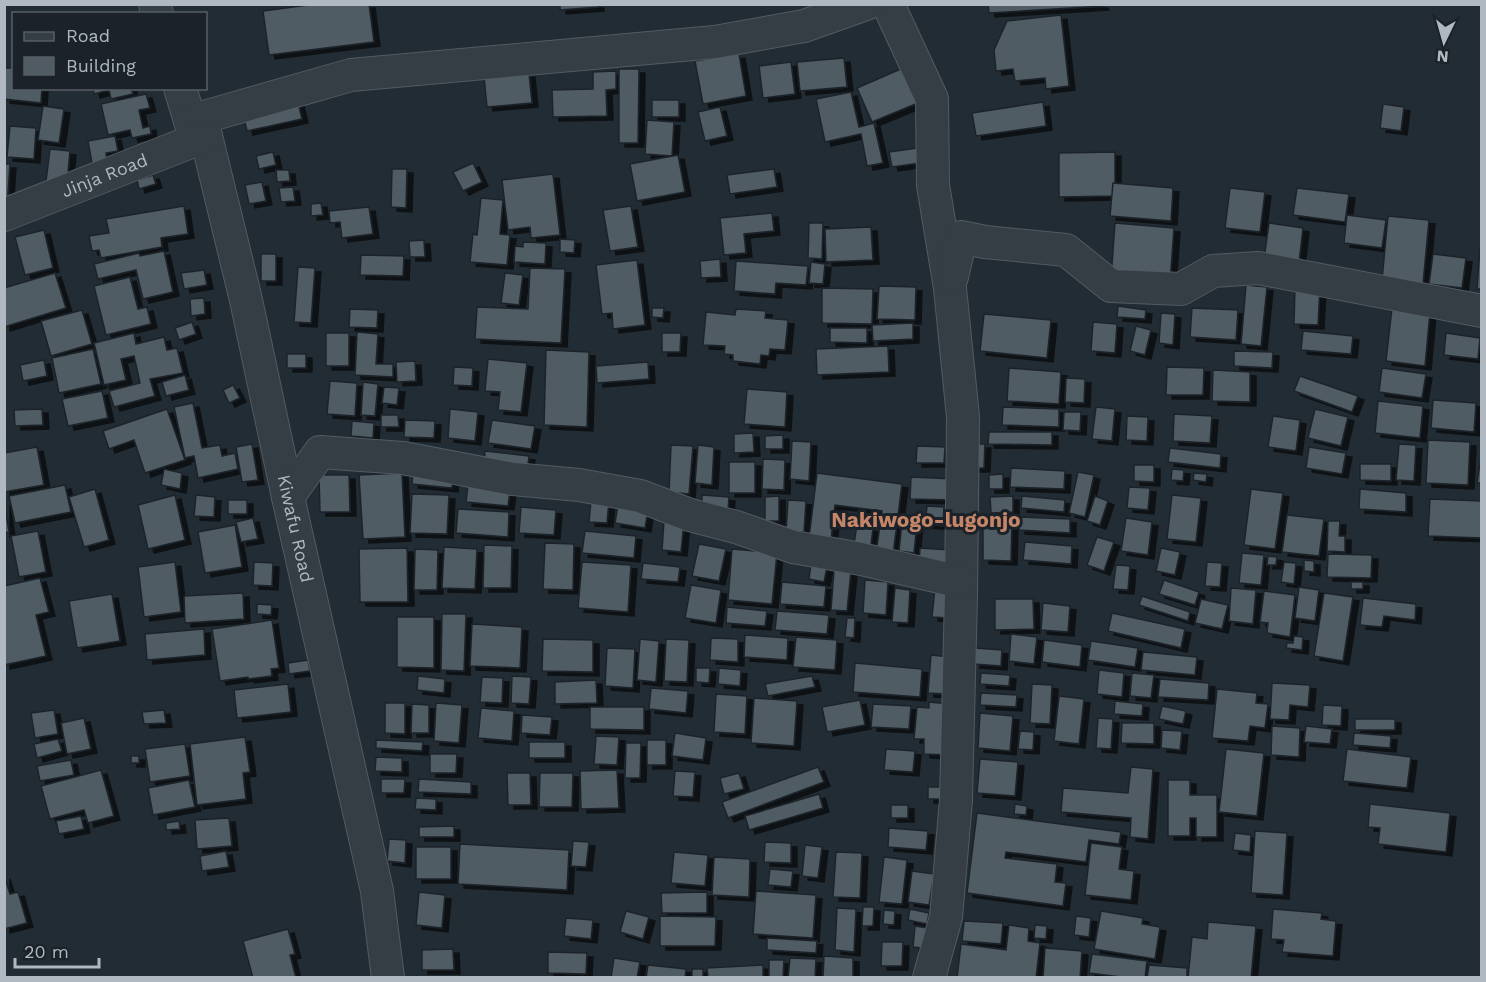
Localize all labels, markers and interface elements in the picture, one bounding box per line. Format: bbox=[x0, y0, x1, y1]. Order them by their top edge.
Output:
legend bbox=[12, 12, 207, 90]
north arrow bbox=[1414, 12, 1474, 72]
text: Road bbox=[66, 25, 110, 46]
text: N bbox=[1436, 46, 1449, 66]
text: Building bbox=[66, 55, 136, 76]
street label: Jinja Road bbox=[58, 149, 150, 202]
street label: Kiwafu Road bbox=[274, 473, 318, 584]
district label: Nakiwogo-lugonjo bbox=[831, 507, 1021, 532]
scale bar bbox=[15, 931, 99, 969]
text: 20 m bbox=[24, 941, 69, 962]

